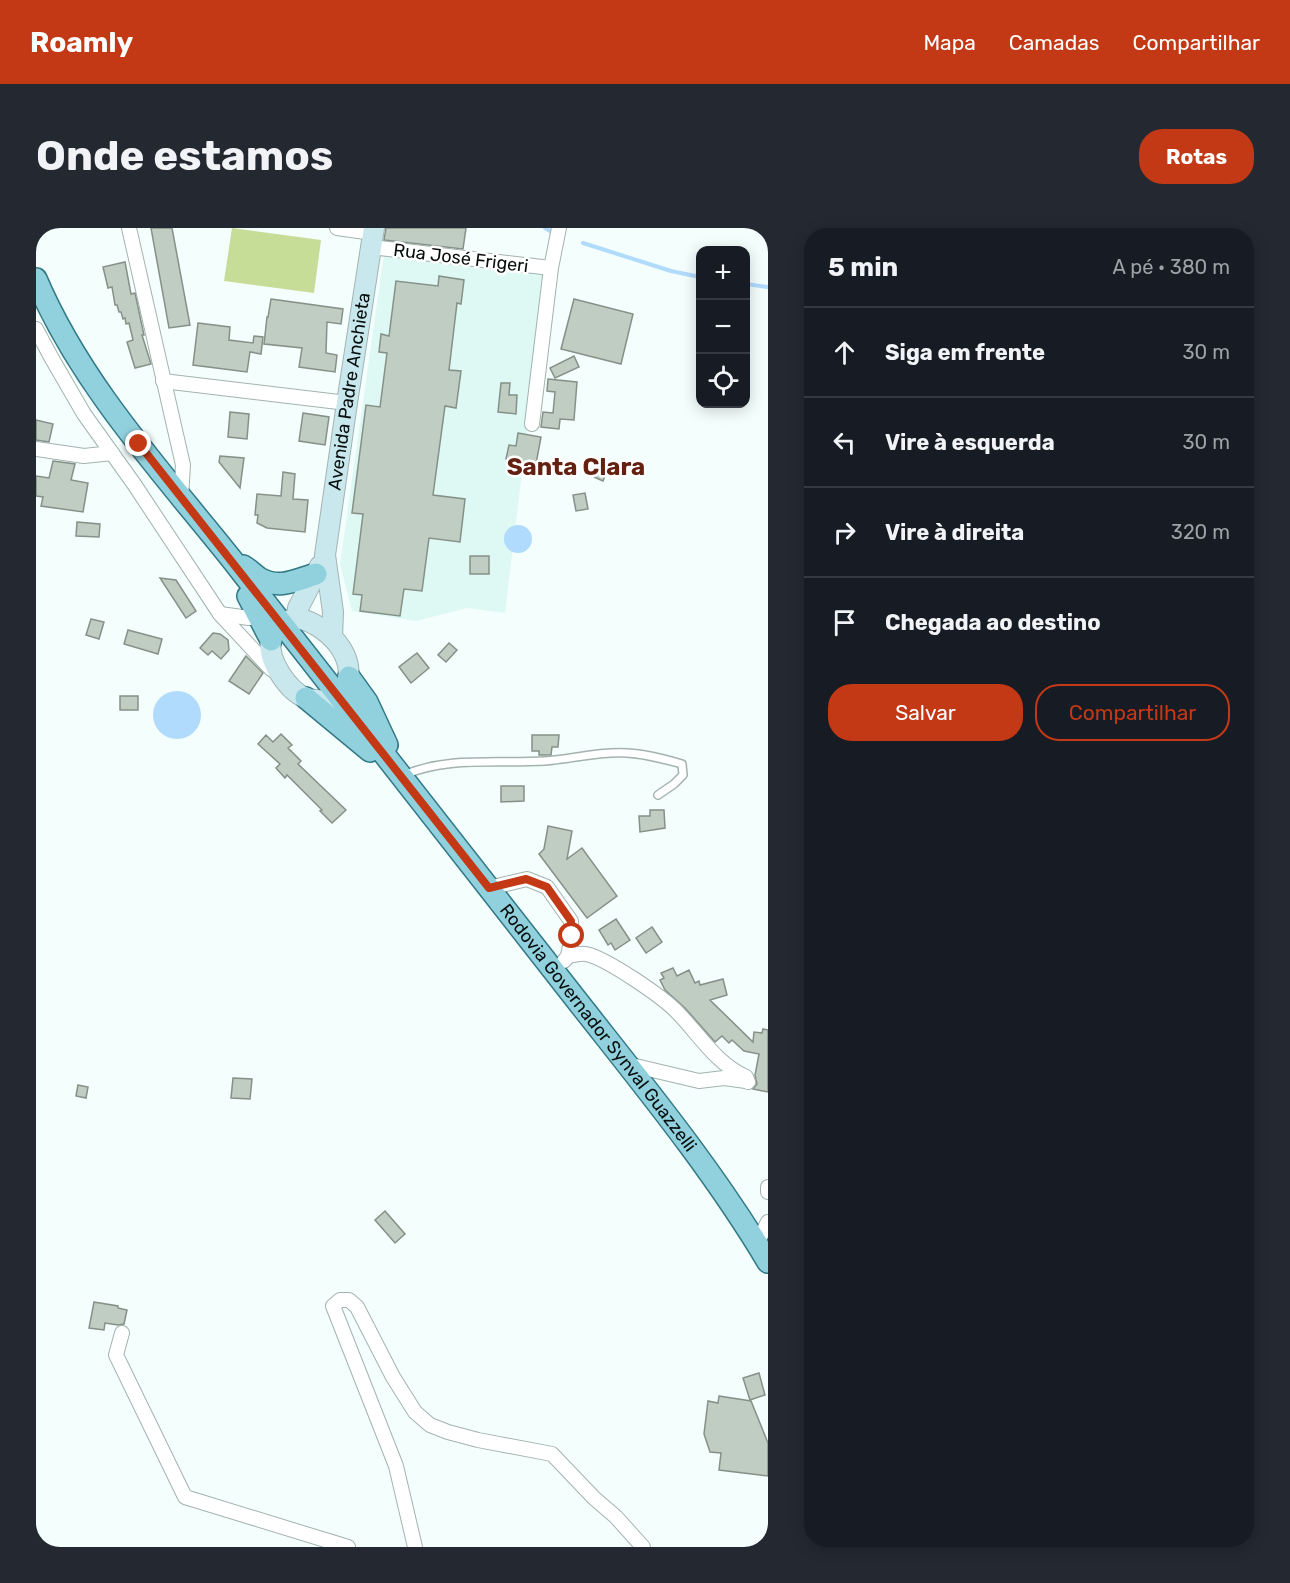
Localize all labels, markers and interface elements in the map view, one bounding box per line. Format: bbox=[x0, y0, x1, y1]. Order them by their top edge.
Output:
text: Roamly bbox=[30, 26, 133, 59]
text: Mapa bbox=[923, 30, 976, 55]
text: Camadas bbox=[1009, 30, 1099, 55]
text: Compartilhar bbox=[1132, 30, 1260, 55]
button: Rotas bbox=[1139, 129, 1254, 184]
text: Onde estamos bbox=[36, 131, 333, 181]
street label: Rua José Frigeri bbox=[392, 239, 530, 277]
map controls bbox=[696, 246, 750, 408]
button: + bbox=[696, 246, 750, 300]
text: 5 min bbox=[828, 252, 898, 283]
text: A pé · 380 m bbox=[1113, 255, 1230, 279]
street label: Avenida Padre Anchieta bbox=[324, 291, 375, 492]
button: − bbox=[696, 300, 750, 354]
icon: ahead bbox=[828, 336, 861, 369]
text: Siga em frente bbox=[885, 339, 1045, 366]
text: 30 m bbox=[1183, 340, 1230, 364]
button: locate bbox=[696, 354, 750, 408]
icon: left bbox=[828, 426, 861, 459]
text: Vire à esquerda bbox=[885, 429, 1055, 456]
route end bbox=[125, 430, 151, 456]
text: 30 m bbox=[1183, 430, 1230, 454]
district label: Santa Clara bbox=[507, 453, 645, 481]
icon: right bbox=[828, 516, 861, 549]
text: Vire à direita bbox=[885, 519, 1024, 546]
text: 320 m bbox=[1171, 520, 1230, 544]
icon: arrive bbox=[828, 606, 861, 639]
text: Chegada ao destino bbox=[885, 609, 1101, 636]
button: Salvar bbox=[828, 684, 1023, 741]
button: Compartilhar bbox=[1035, 684, 1230, 741]
street label: Rodovia Governador Synval Guazzelli bbox=[495, 900, 701, 1156]
route start bbox=[558, 922, 584, 948]

